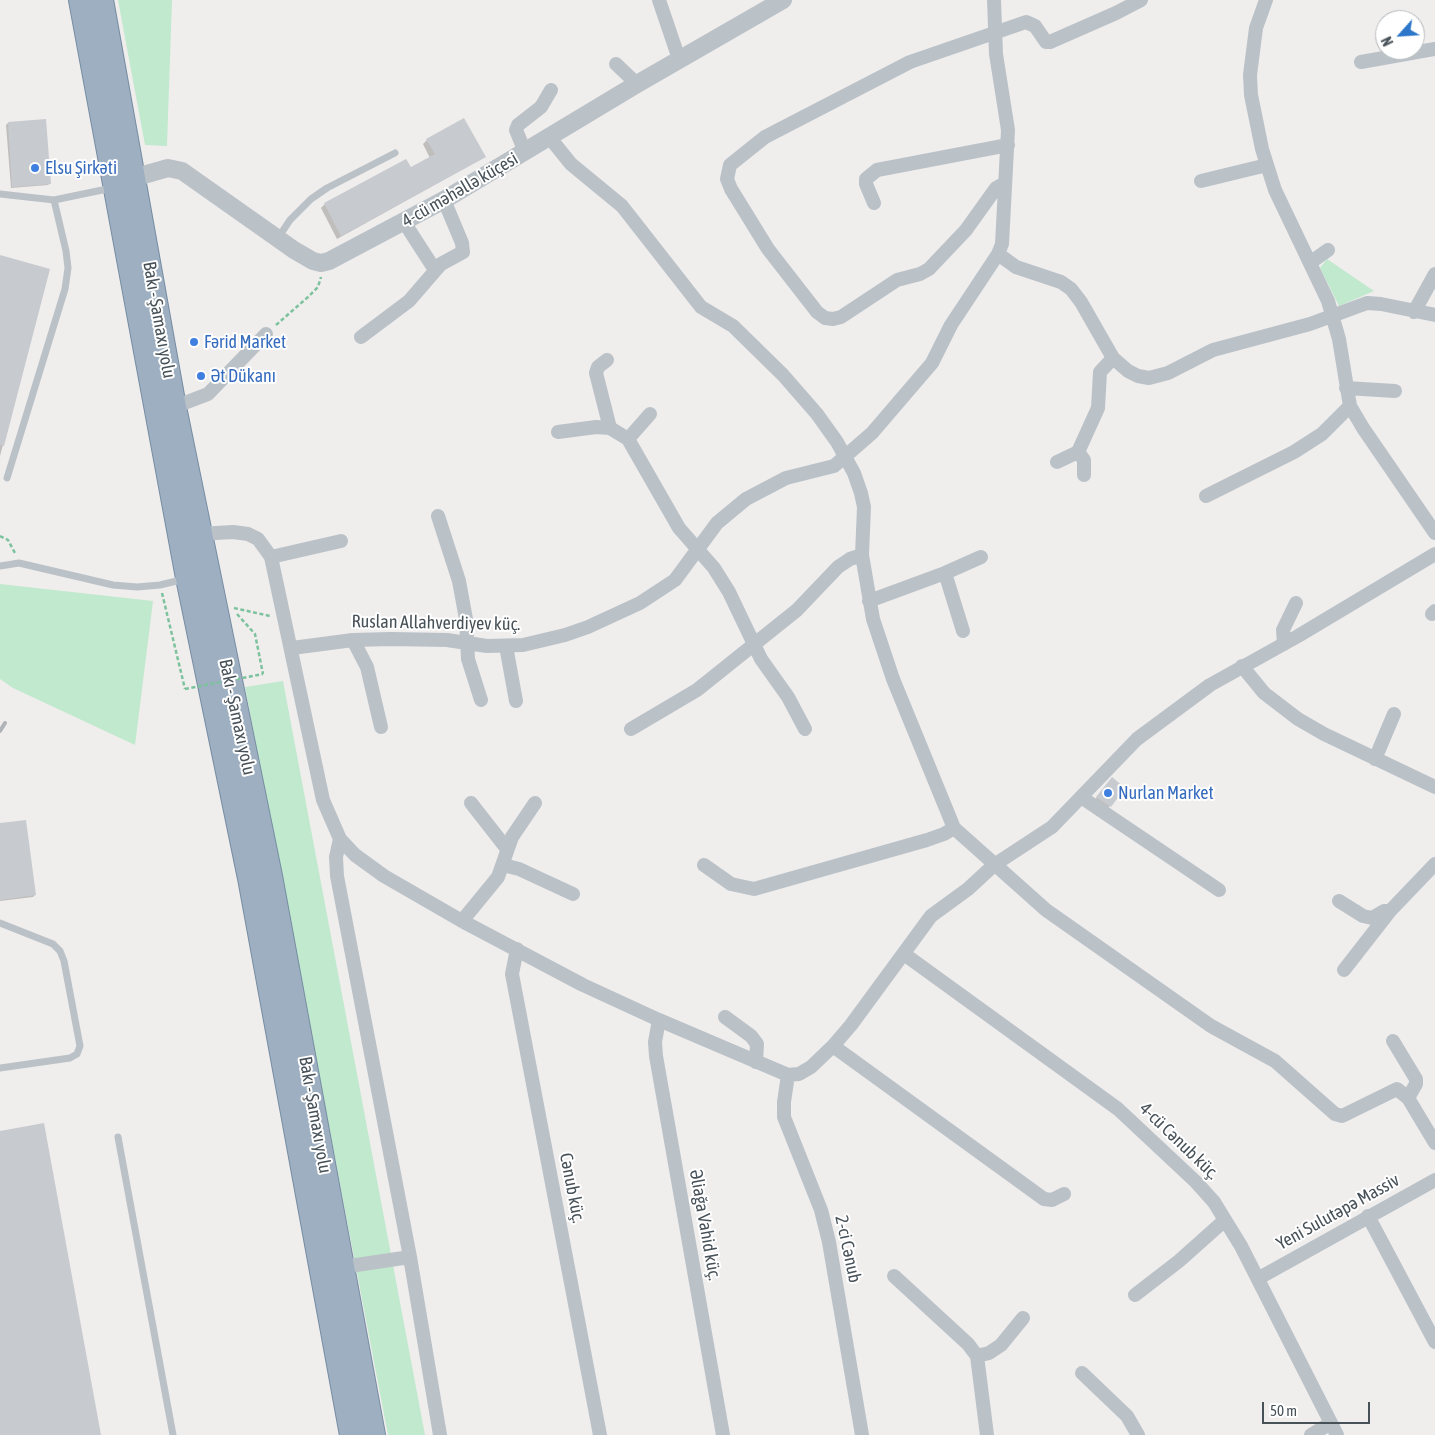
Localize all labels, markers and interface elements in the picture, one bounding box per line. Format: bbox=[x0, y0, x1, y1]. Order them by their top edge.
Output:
north arrow bbox=[1375, 10, 1425, 60]
text: N bbox=[1378, 34, 1396, 48]
street label: 4-cü məhəllə küçesi bbox=[398, 148, 522, 232]
place label: Elsu Şirkəti bbox=[45, 157, 117, 179]
marker: Elsu Şirkəti bbox=[29, 162, 41, 174]
street label: Bakı - Şamaxı yolu bbox=[138, 260, 180, 380]
place label: Fərid Market bbox=[204, 331, 286, 353]
marker: Fərid Market bbox=[188, 336, 200, 348]
place label: Ət Dükanı bbox=[211, 365, 276, 387]
marker: Ət Dükanı bbox=[195, 370, 207, 382]
street label: Ruslan Allahverdiyev küç. bbox=[351, 611, 521, 635]
street label: Bakı - Şamaxı yolu bbox=[214, 657, 260, 777]
place label: Nurlan Market bbox=[1118, 782, 1214, 804]
marker: Nurlan Market bbox=[1102, 787, 1114, 799]
street label: Bakı - Şamaxı yolu bbox=[294, 1055, 336, 1175]
street label: 4-cü Cənub küç. bbox=[1135, 1098, 1223, 1184]
street label: Cənub küç. bbox=[555, 1151, 589, 1225]
street label: Əliağa Vahid küç. bbox=[685, 1168, 725, 1282]
street label: Yeni Sulutəpə Massiv bbox=[1273, 1169, 1403, 1255]
street label: 2-ci Cənub bbox=[830, 1213, 866, 1285]
scale bar bbox=[1265, 1392, 1372, 1424]
text: 50 m bbox=[1270, 1402, 1297, 1419]

